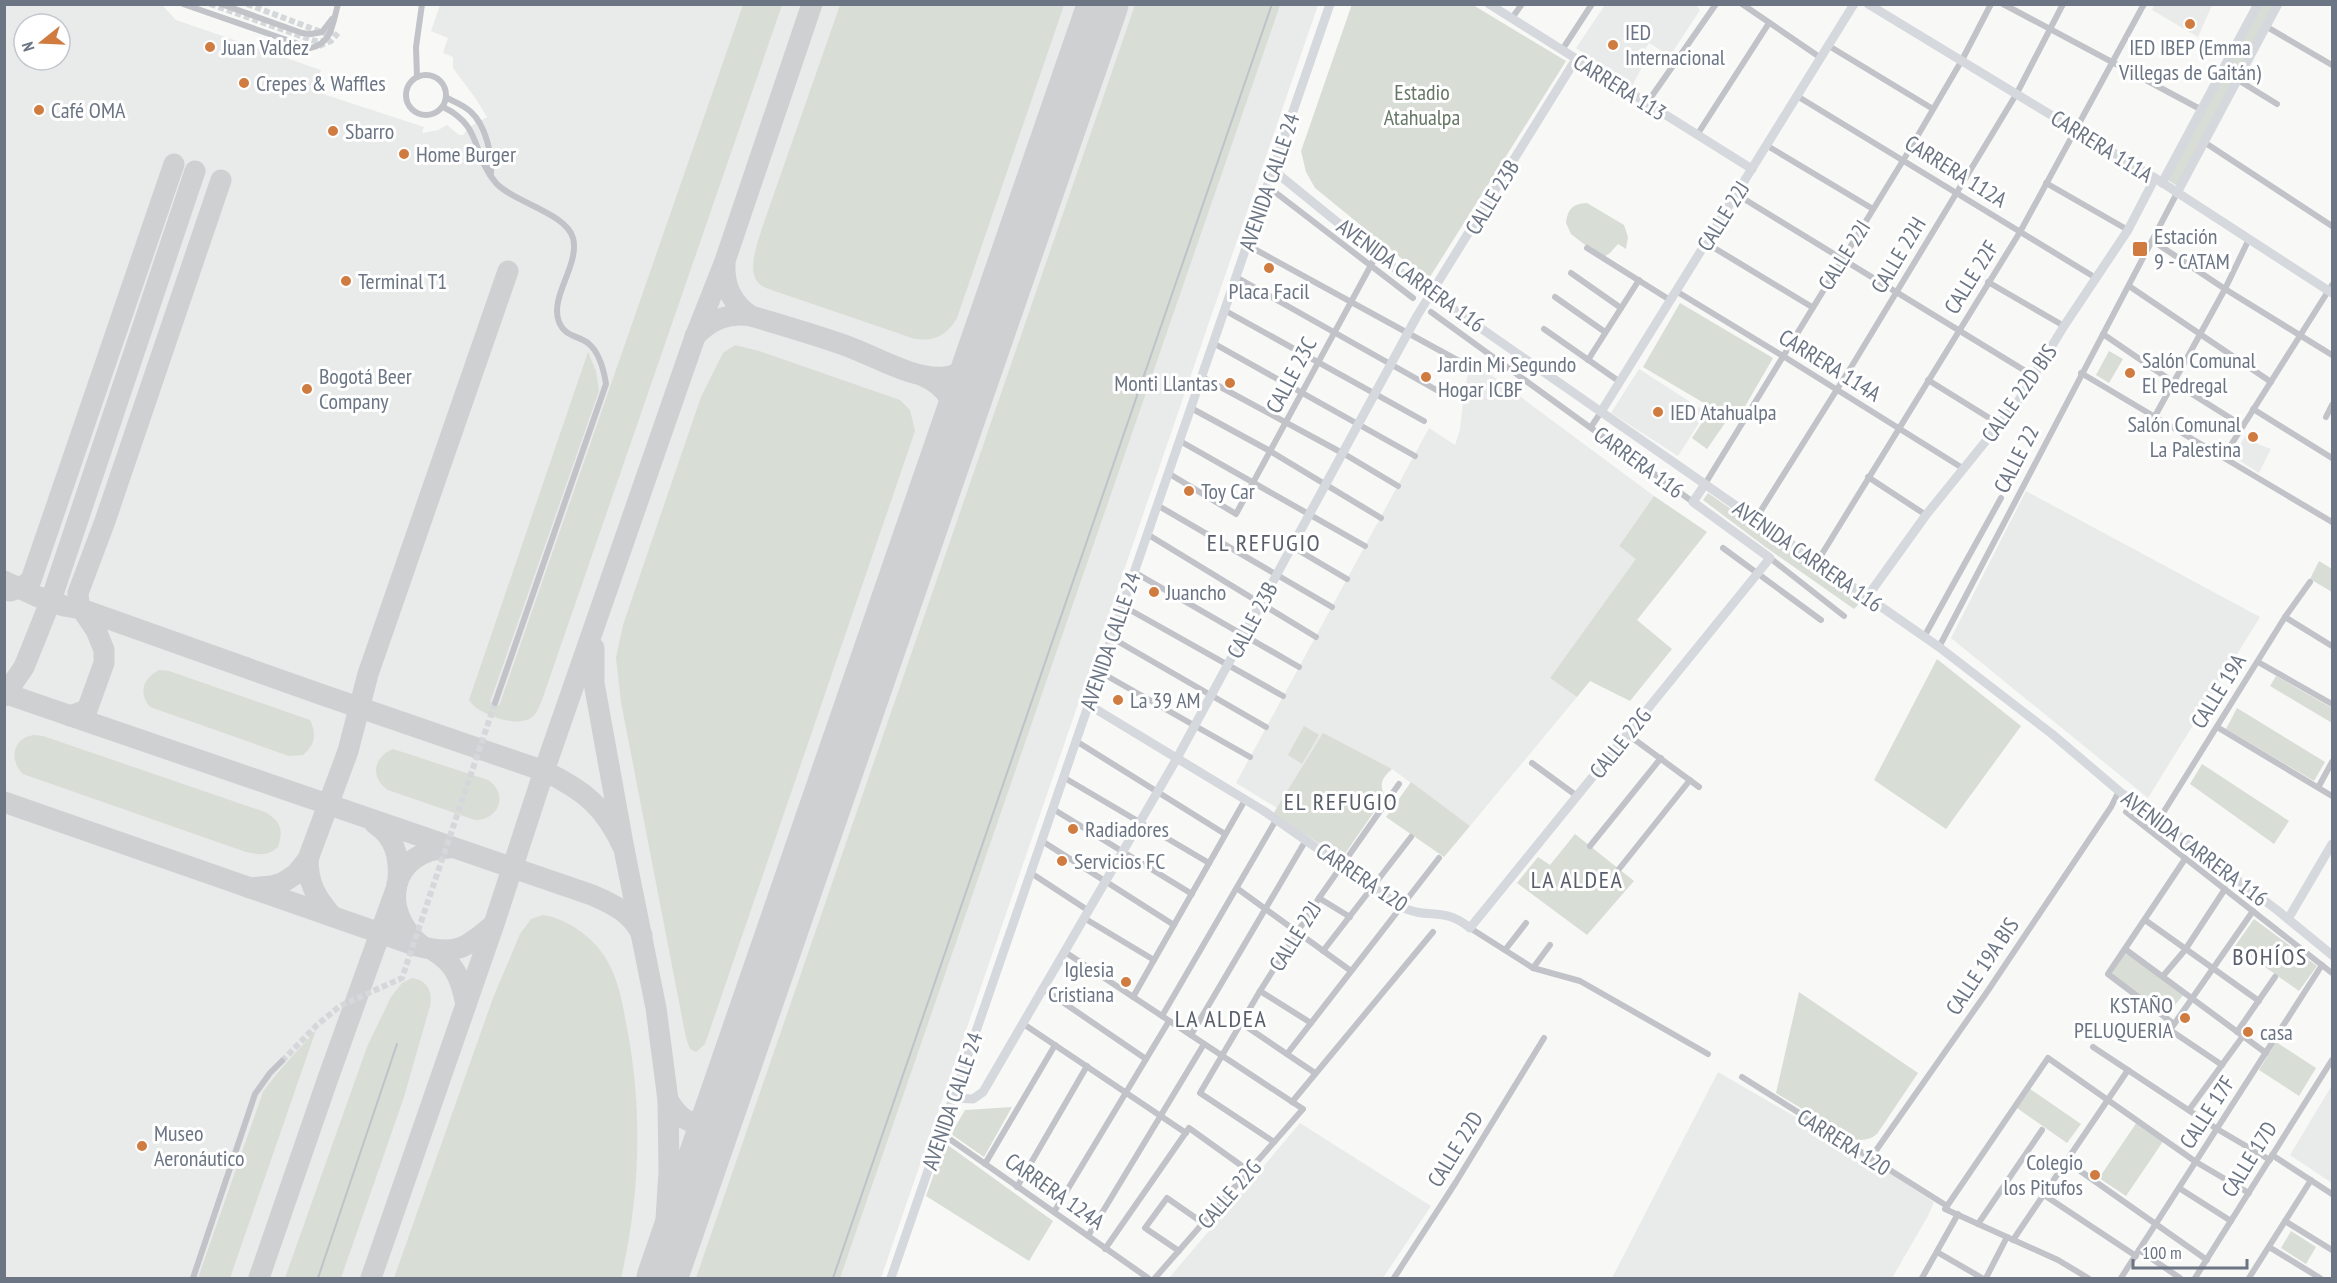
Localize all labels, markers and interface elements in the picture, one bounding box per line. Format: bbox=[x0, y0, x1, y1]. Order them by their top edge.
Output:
north arrow bbox=[12, 12, 72, 72]
marker: IED IBEP (Emma Villegas de Gaitán) bbox=[2183, 17, 2197, 31]
place label: IED Internacional bbox=[1625, 18, 1726, 71]
place label: Juan Valdez bbox=[221, 33, 309, 61]
place label: IED IBEP (Emma Villegas de Gaitán) bbox=[2118, 33, 2262, 86]
marker: IED Internacional bbox=[1606, 38, 1620, 52]
text: N bbox=[17, 39, 39, 54]
marker: Juan Valdez bbox=[203, 40, 217, 54]
street label: CARRERA 113 bbox=[1568, 47, 1672, 127]
place label: Crepes & Waffles bbox=[256, 69, 386, 97]
marker: Crepes & Waffles bbox=[237, 76, 251, 90]
park label: Estadio Atahualpa bbox=[1384, 78, 1460, 131]
place label: Café OMA bbox=[51, 96, 126, 124]
marker: Café OMA bbox=[32, 103, 46, 117]
street label: CARRERA 111A bbox=[2046, 104, 2159, 189]
street label: AVENIDA CALLE 24 bbox=[1232, 109, 1306, 254]
place label: Sbarro bbox=[345, 117, 394, 145]
marker: Sbarro bbox=[326, 124, 340, 138]
street label: CARRERA 112A bbox=[1900, 129, 2013, 214]
place label: Home Burger bbox=[416, 140, 516, 168]
marker: Home Burger bbox=[397, 147, 411, 161]
street label: CALLE 23B bbox=[1459, 154, 1525, 240]
street label: CALLE 22J bbox=[1691, 176, 1755, 256]
street label: AVENIDA CARRERA 116 bbox=[1332, 212, 1490, 338]
street label: CALLE 22H bbox=[1864, 212, 1932, 298]
street label: CALLE 22I bbox=[1812, 215, 1876, 295]
place label: Estación 9 - CATAM bbox=[2154, 222, 2230, 275]
street label: CALLE 22F bbox=[1938, 235, 2004, 319]
marker: Estación 9 - CATAM bbox=[2131, 240, 2149, 258]
marker: Placa Facil bbox=[1262, 261, 1276, 275]
place label: Terminal T1 bbox=[358, 267, 447, 295]
marker: Terminal T1 bbox=[339, 274, 353, 288]
place label: Placa Facil bbox=[1229, 277, 1310, 305]
street label: CARRERA 114A bbox=[1774, 323, 1887, 408]
street label: CALLE 23C bbox=[1259, 332, 1323, 418]
street label: CALLE 22D BIS bbox=[1975, 339, 2063, 447]
place label: Salón Comunal El Pedregal bbox=[2142, 346, 2256, 399]
place label: Jardin Mi Segundo Hogar ICBF bbox=[1437, 350, 1576, 403]
place label: Bogotá Beer Company bbox=[319, 362, 412, 415]
marker: Salón Comunal El Pedregal bbox=[2123, 366, 2137, 380]
place label: Monti Llantas bbox=[1114, 369, 1218, 397]
marker: Jardin Mi Segundo Hogar ICBF bbox=[1419, 370, 1433, 384]
marker: Monti Llantas bbox=[1223, 376, 1237, 390]
marker: Bogotá Beer Company bbox=[300, 382, 314, 396]
place label: IED Atahualpa bbox=[1670, 398, 1777, 426]
marker: IED Atahualpa bbox=[1651, 405, 1665, 419]
place label: Salón Comunal La Palestina bbox=[2127, 410, 2242, 463]
street label: CARRERA 116 bbox=[1588, 420, 1690, 504]
street label: CALLE 22 bbox=[1987, 421, 2045, 497]
marker: Salón Comunal La Palestina bbox=[2246, 430, 2260, 444]
place label: Toy Car bbox=[1201, 477, 1255, 505]
marker: Toy Car bbox=[1182, 484, 1196, 498]
street label: AVENIDA CARRERA 116 bbox=[1728, 494, 1888, 618]
district label: EL REFUGIO bbox=[1207, 527, 1321, 558]
street label: AVENIDA CALLE 24 bbox=[1073, 568, 1147, 713]
street label: CALLE 23B bbox=[1220, 577, 1284, 663]
place label: Juancho bbox=[1165, 578, 1226, 606]
marker: Juancho bbox=[1147, 585, 1161, 599]
street label: CALLE 19A bbox=[2184, 648, 2252, 733]
place label: La 39 AM bbox=[1130, 686, 1201, 714]
marker: La 39 AM bbox=[1111, 693, 1125, 707]
street label: CALLE 22G bbox=[1583, 702, 1657, 784]
street label: AVENIDA CARRERA 116 bbox=[2116, 784, 2274, 912]
district label: EL REFUGIO bbox=[1284, 786, 1398, 817]
place label: Radiadores bbox=[1085, 815, 1169, 843]
marker: Radiadores bbox=[1066, 822, 1080, 836]
street label: CARRERA 120 bbox=[1311, 836, 1413, 918]
place label: Servicios FC bbox=[1074, 847, 1165, 875]
marker: Servicios FC bbox=[1055, 854, 1069, 868]
district label: LA ALDEA bbox=[1531, 864, 1623, 895]
street label: CALLE 22J bbox=[1263, 896, 1327, 976]
street label: CALLE 19A BIS bbox=[1939, 912, 2025, 1020]
district label: BOHÍOS bbox=[2232, 941, 2308, 972]
place label: Iglesia Cristiana bbox=[1048, 955, 1114, 1008]
marker: Iglesia Cristiana bbox=[1119, 975, 1133, 989]
place label: KSTAÑO PELUQUERIA bbox=[2074, 991, 2174, 1044]
district label: LA ALDEA bbox=[1175, 1003, 1267, 1034]
marker: KSTAÑO PELUQUERIA bbox=[2178, 1011, 2192, 1025]
place label: casa bbox=[2260, 1018, 2293, 1046]
marker: casa bbox=[2241, 1025, 2255, 1039]
street label: AVENIDA CALLE 24 bbox=[915, 1028, 989, 1173]
street label: CALLE 17F bbox=[2173, 1070, 2241, 1154]
street label: CARRERA 120 bbox=[1792, 1102, 1896, 1182]
street label: CALLE 22D bbox=[1421, 1106, 1489, 1192]
street label: CALLE 17D bbox=[2215, 1116, 2283, 1202]
place label: Museo Aeronáutico bbox=[154, 1119, 245, 1172]
marker: Museo Aeronáutico bbox=[135, 1139, 149, 1153]
street label: CARRERA 124A bbox=[1000, 1147, 1111, 1236]
place label: Colegio los Pitufos bbox=[2004, 1148, 2083, 1201]
street label: CALLE 22G bbox=[1191, 1154, 1267, 1234]
marker: Colegio los Pitufos bbox=[2088, 1168, 2102, 1182]
scale bar bbox=[2133, 1232, 2247, 1270]
text: 100 m bbox=[2142, 1241, 2182, 1264]

